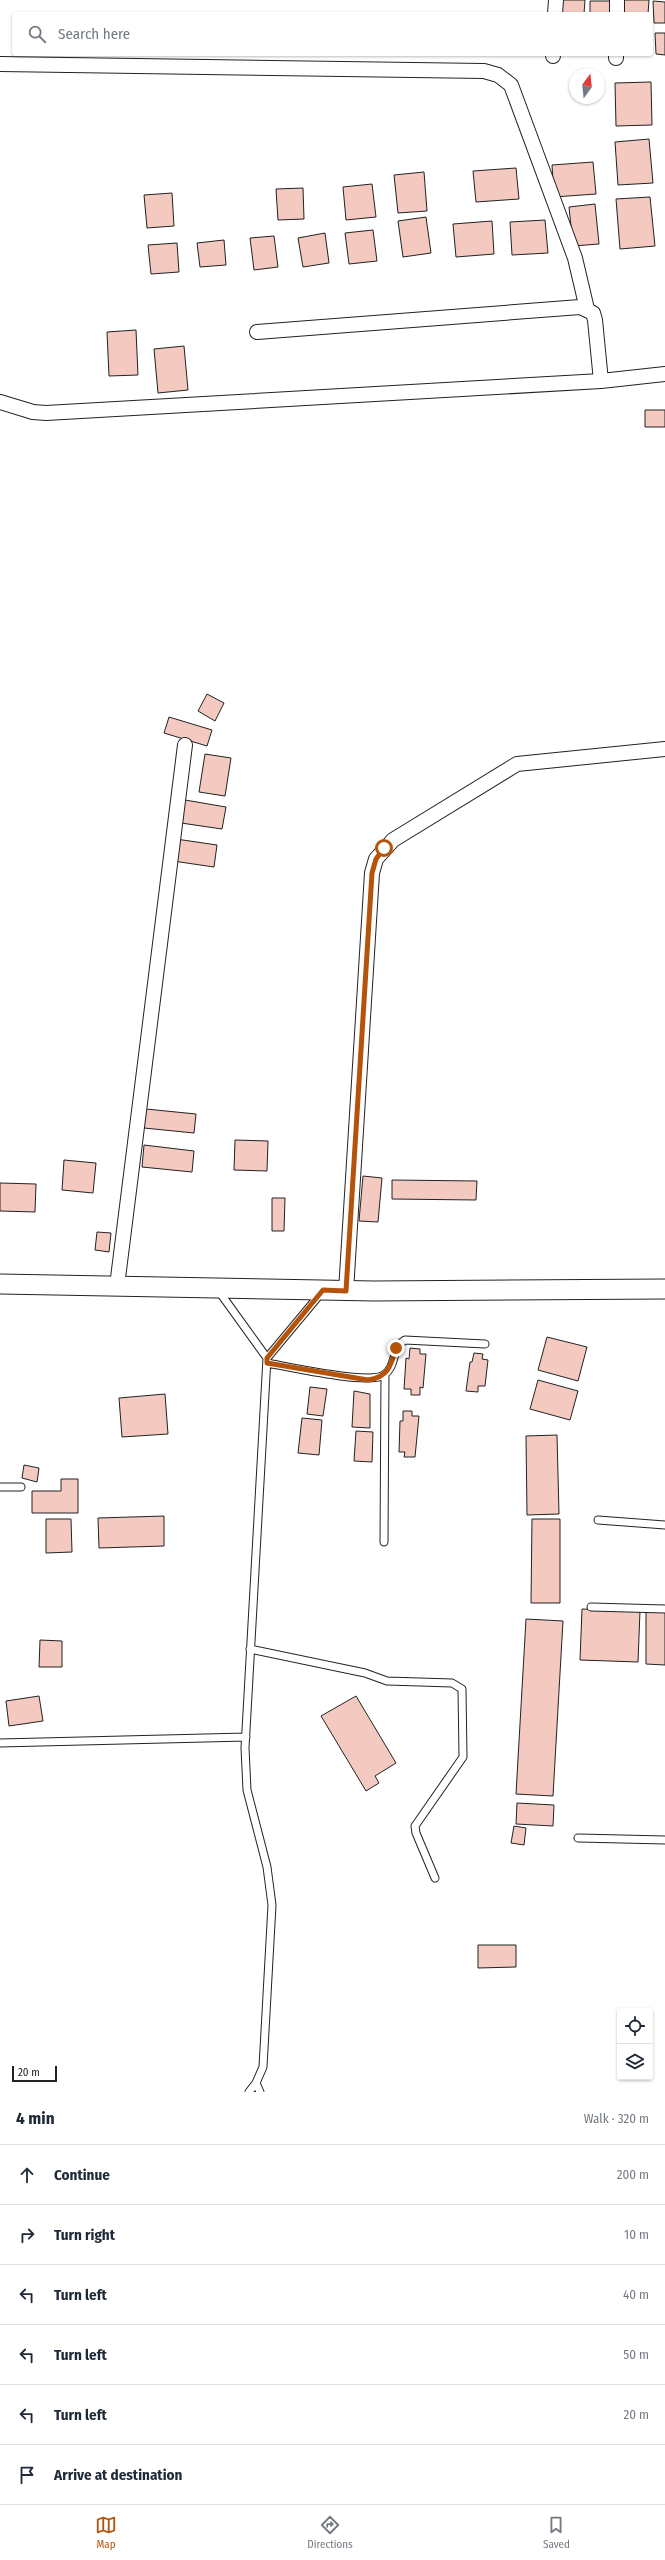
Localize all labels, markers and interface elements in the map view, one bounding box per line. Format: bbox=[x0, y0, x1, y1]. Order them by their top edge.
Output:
search box bbox=[12, 12, 653, 56]
icon: search bbox=[26, 23, 48, 45]
text: Search here bbox=[58, 25, 130, 43]
north arrow bbox=[569, 68, 605, 104]
route start bbox=[375, 839, 393, 857]
route end bbox=[387, 1339, 405, 1357]
map controls bbox=[617, 2008, 653, 2080]
button: locate bbox=[617, 2008, 653, 2044]
button: layers bbox=[617, 2044, 653, 2080]
scale bar bbox=[12, 2064, 57, 2083]
text: 20 m bbox=[18, 2066, 40, 2079]
text: 4 min bbox=[16, 2108, 55, 2129]
text: Walk · 320 m bbox=[584, 2111, 649, 2126]
icon: ahead bbox=[16, 2164, 38, 2186]
text: Continue bbox=[54, 2166, 110, 2184]
text: 200 m bbox=[617, 2167, 649, 2182]
icon: right bbox=[16, 2224, 38, 2246]
text: Turn right bbox=[54, 2226, 115, 2244]
text: 10 m bbox=[624, 2227, 649, 2242]
icon: left bbox=[16, 2284, 38, 2306]
text: Turn left bbox=[54, 2286, 107, 2304]
text: 40 m bbox=[623, 2287, 649, 2302]
icon: left bbox=[16, 2344, 38, 2366]
text: Turn left bbox=[54, 2346, 107, 2364]
text: 50 m bbox=[623, 2347, 649, 2362]
icon: left bbox=[16, 2404, 38, 2426]
text: Turn left bbox=[54, 2406, 107, 2424]
text: 20 m bbox=[623, 2407, 649, 2422]
icon: arrive bbox=[16, 2464, 38, 2486]
text: Arrive at destination bbox=[54, 2466, 182, 2484]
tab: Map bbox=[95, 2514, 117, 2551]
tab: Directions bbox=[307, 2514, 353, 2551]
tab: Saved bbox=[543, 2514, 570, 2551]

